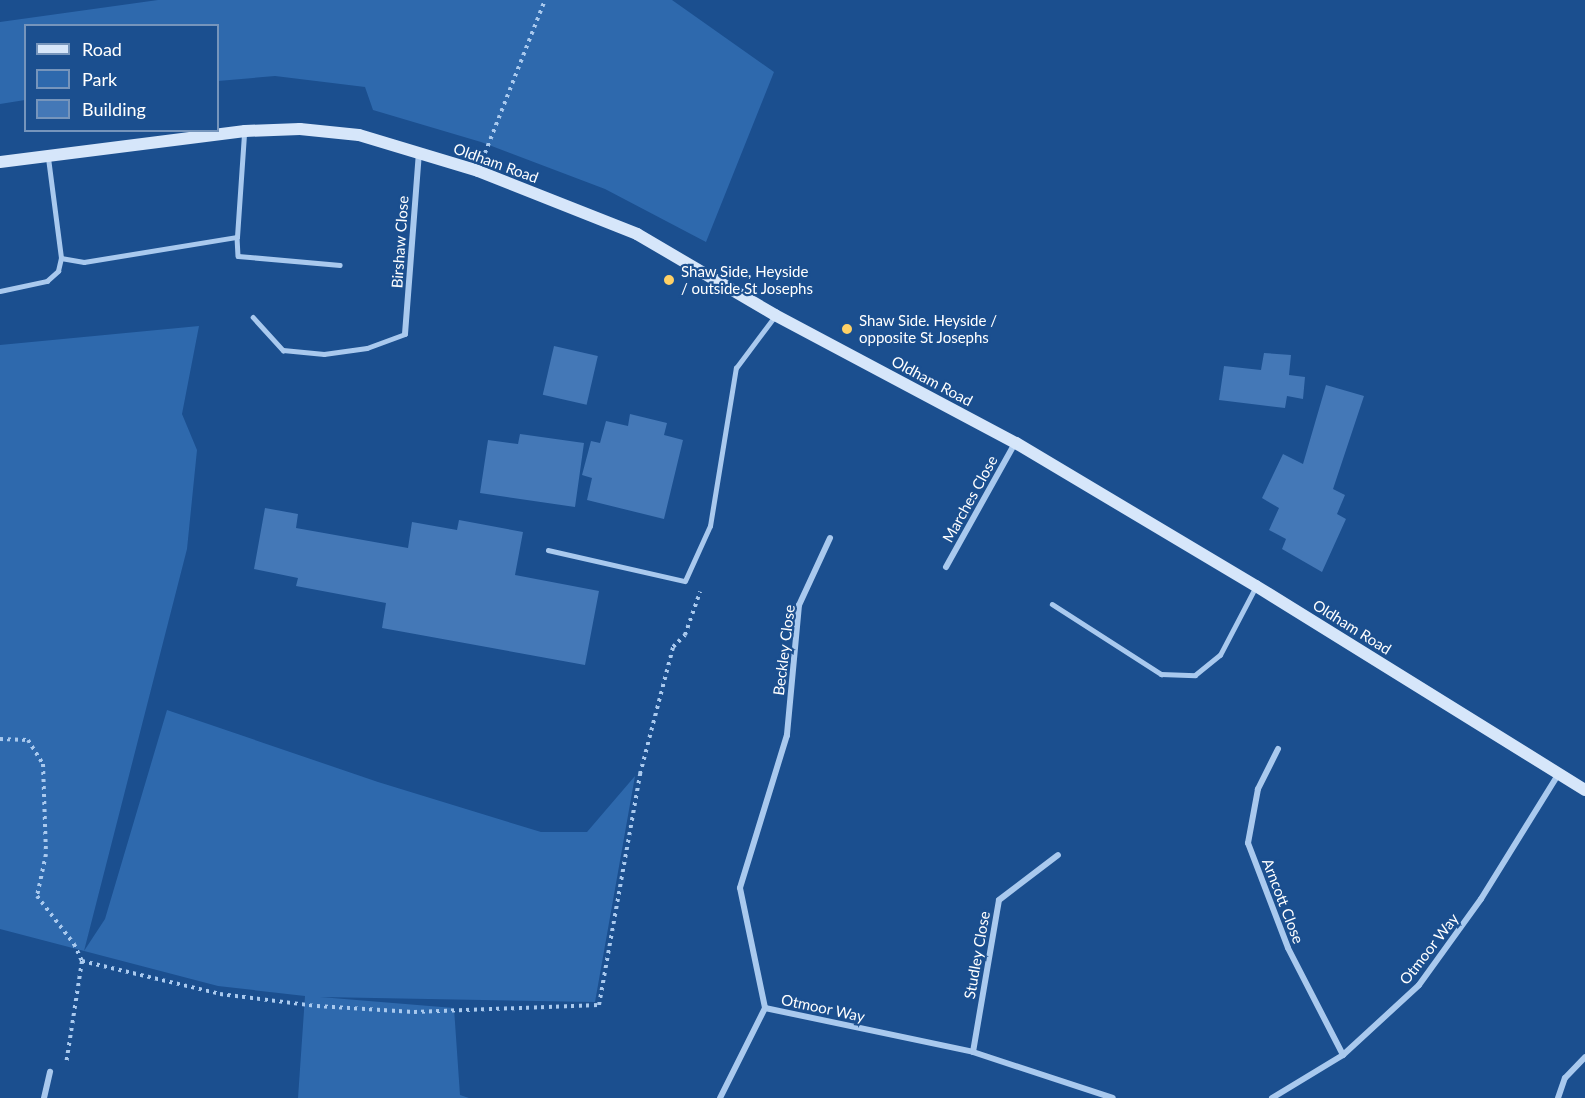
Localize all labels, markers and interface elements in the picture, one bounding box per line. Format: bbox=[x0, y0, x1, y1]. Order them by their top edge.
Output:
legend bbox=[24, 24, 219, 132]
text: Road bbox=[82, 38, 122, 60]
text: Park bbox=[82, 68, 117, 90]
text: Building bbox=[82, 98, 146, 120]
street label: Oldham Road bbox=[451, 139, 541, 187]
street label: Birshaw Close bbox=[388, 195, 412, 289]
place label: Shaw Side, Heyside / outside St Josephs bbox=[681, 262, 813, 297]
marker: Shaw Side, Heyside / outside St Josephs bbox=[662, 273, 676, 287]
place label: Shaw Side. Heyside / opposite St Josephs bbox=[859, 311, 997, 346]
marker: Shaw Side. Heyside / opposite St Josephs bbox=[840, 322, 854, 336]
street label: Oldham Road bbox=[888, 352, 976, 410]
street label: Marches Close bbox=[939, 452, 1001, 546]
street label: Oldham Road bbox=[1309, 596, 1395, 658]
street label: Beckley Close bbox=[769, 603, 799, 697]
street label: Arncott Close bbox=[1258, 856, 1308, 946]
street label: Studley Close bbox=[960, 909, 994, 1001]
street label: Otmoor Way bbox=[1396, 910, 1462, 988]
street label: Otmoor Way bbox=[779, 990, 867, 1026]

